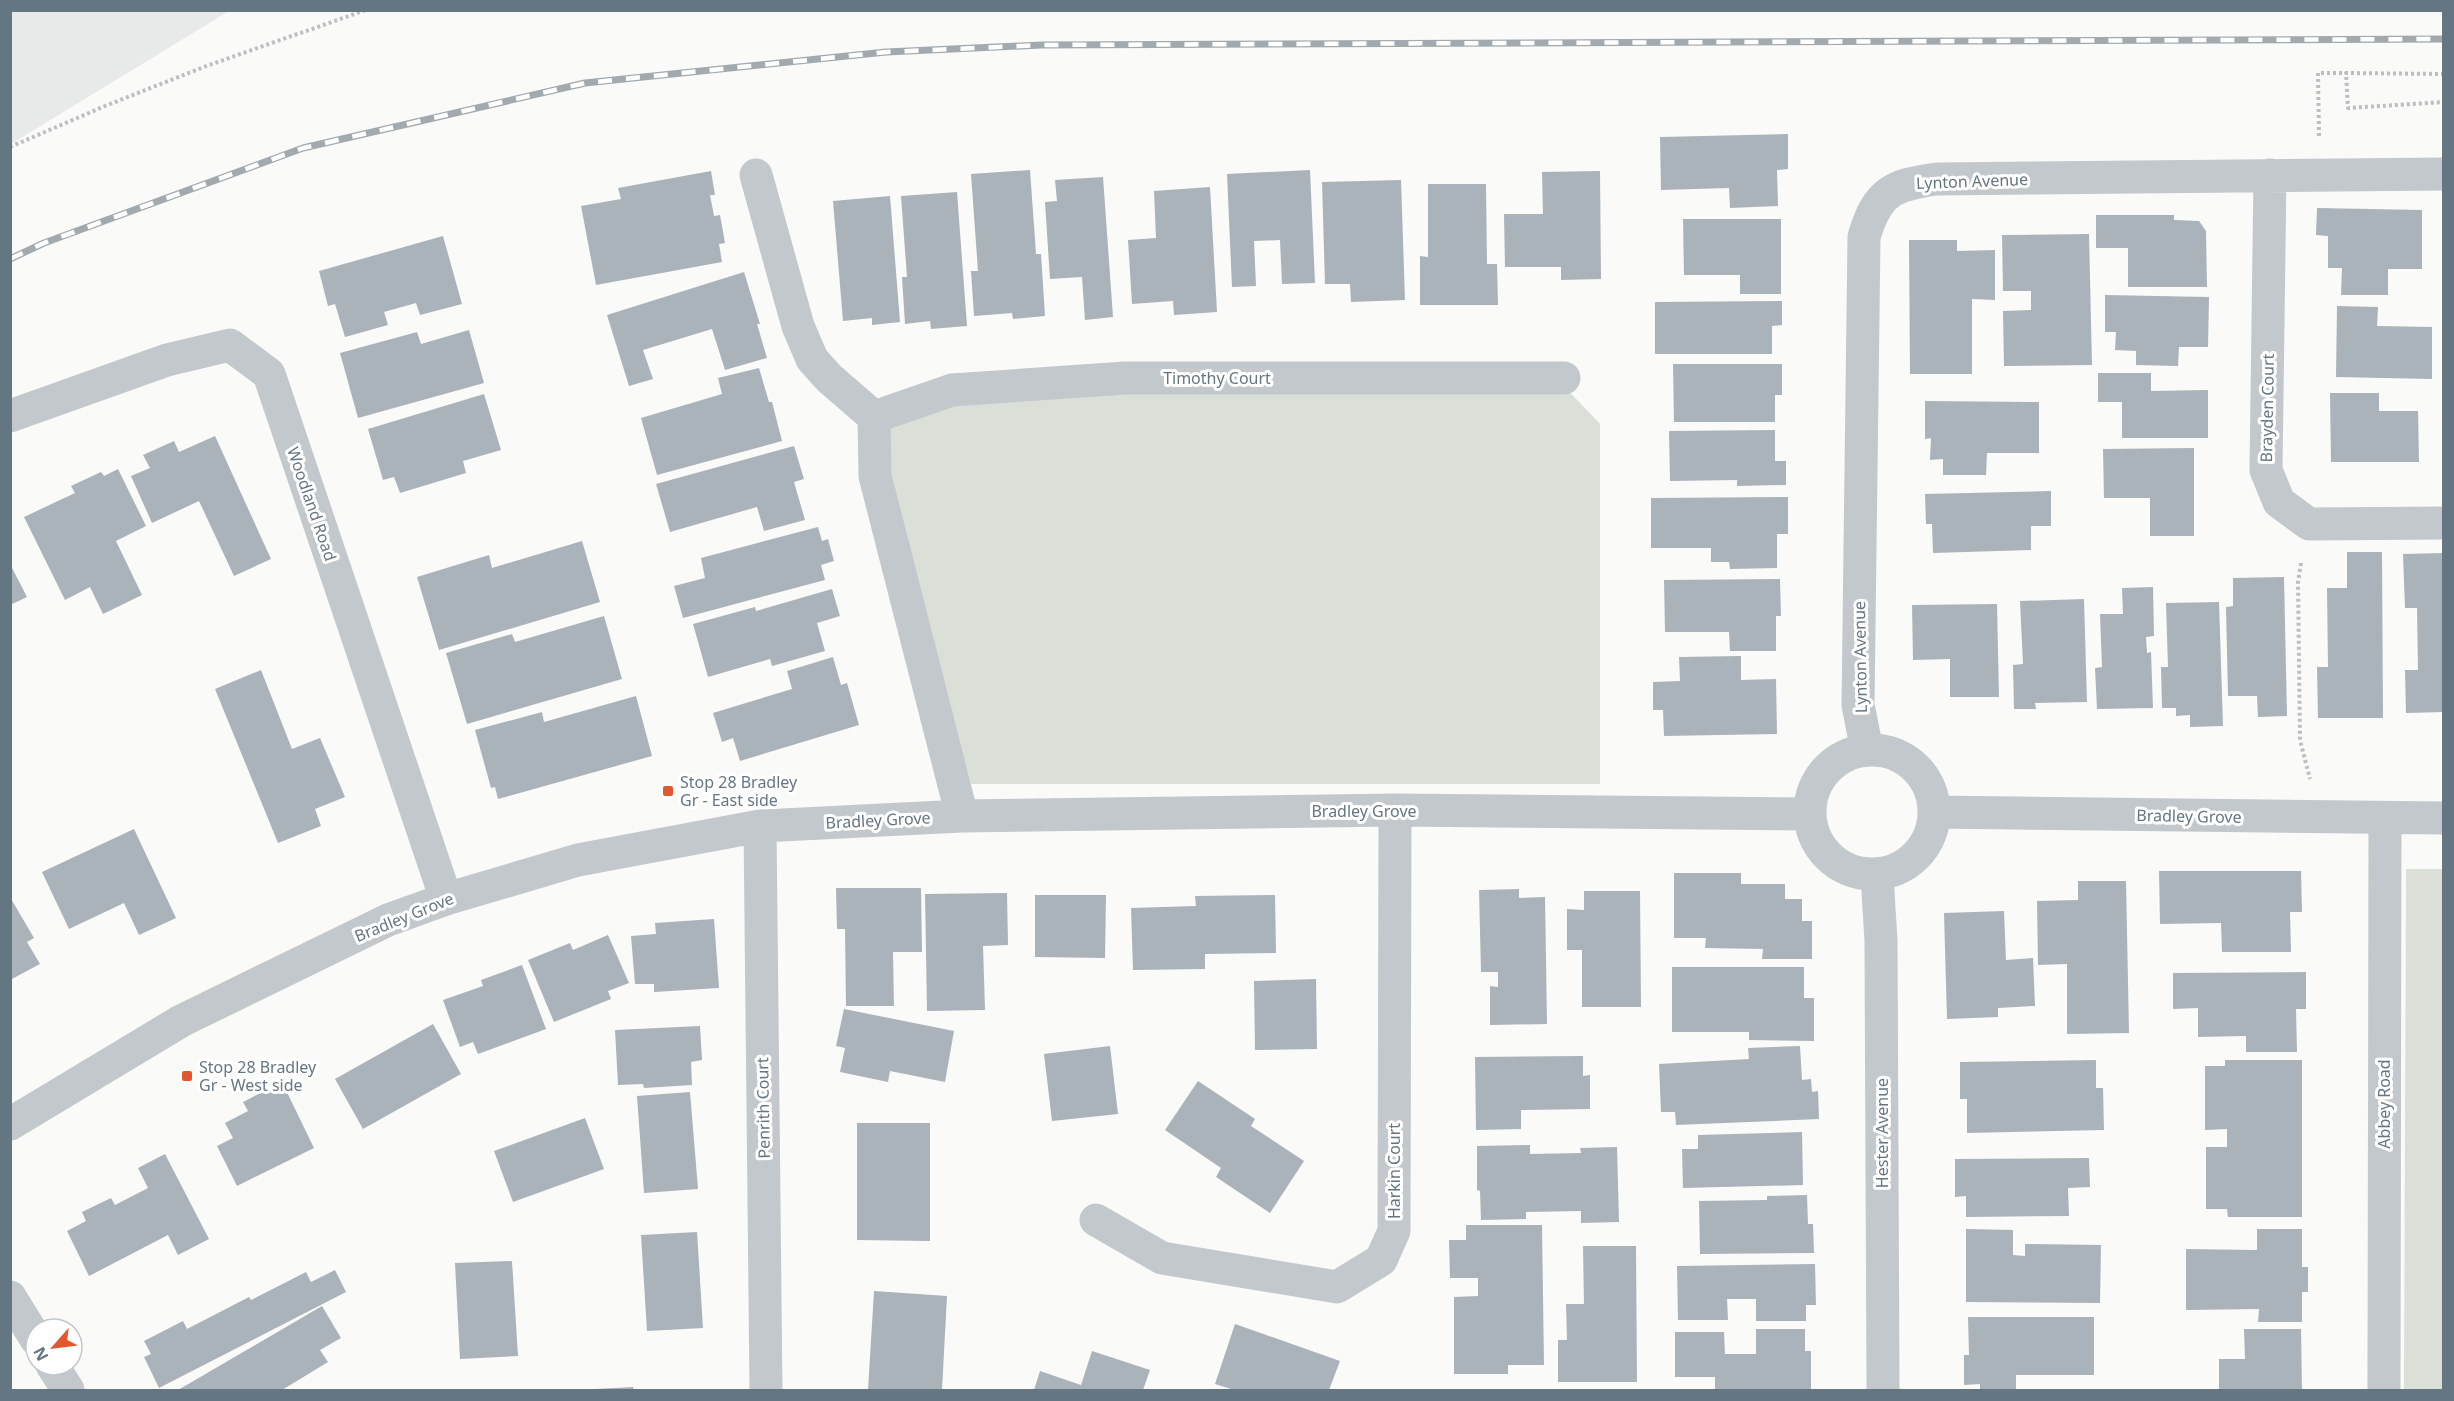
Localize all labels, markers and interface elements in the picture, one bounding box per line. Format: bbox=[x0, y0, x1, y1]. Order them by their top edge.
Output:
street label: Lynton Avenue bbox=[1916, 168, 2028, 194]
street label: Brayden Court bbox=[2255, 353, 2279, 463]
street label: Timothy Court bbox=[1163, 367, 1271, 389]
street label: Woodland Road bbox=[282, 444, 342, 564]
street label: Lynton Avenue bbox=[1848, 601, 1872, 713]
place label: Stop 28 Bradley Gr - East side bbox=[680, 771, 798, 811]
marker: Stop 28 Bradley Gr - East side bbox=[661, 784, 675, 798]
street label: Bradley Grove bbox=[1311, 800, 1417, 822]
street label: Bradley Grove bbox=[2136, 804, 2242, 828]
street label: Bradley Grove bbox=[825, 806, 931, 834]
street label: Bradley Grove bbox=[351, 887, 457, 947]
place label: Stop 28 Bradley Gr - West side bbox=[199, 1056, 317, 1096]
street label: Penrith Court bbox=[751, 1057, 775, 1159]
street label: Abbey Road bbox=[2373, 1059, 2395, 1149]
marker: Stop 28 Bradley Gr - West side bbox=[180, 1069, 194, 1083]
street label: Hester Avenue bbox=[1871, 1078, 1893, 1188]
street label: Harkin Court bbox=[1383, 1123, 1405, 1219]
north arrow bbox=[24, 1317, 84, 1377]
text: N bbox=[28, 1343, 54, 1365]

